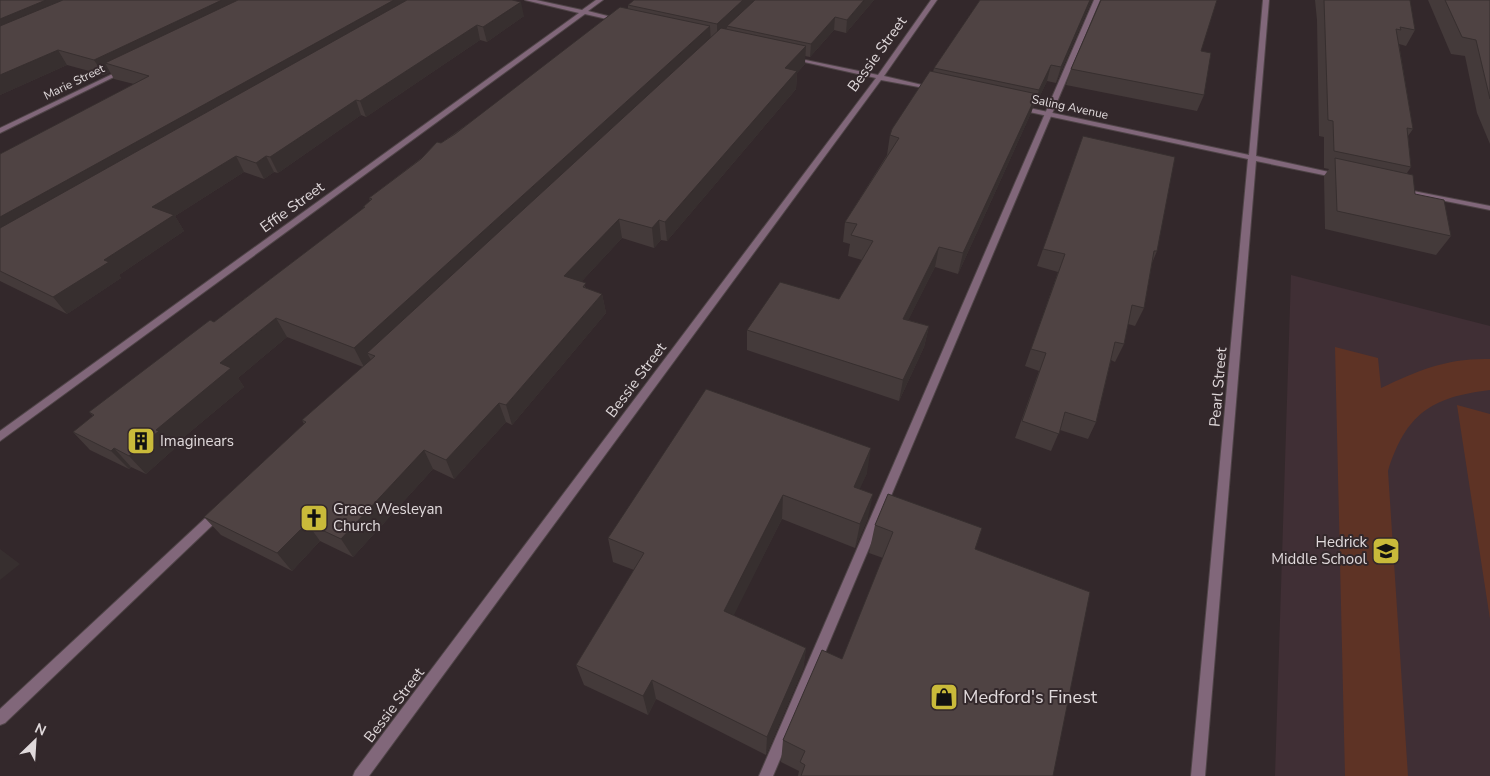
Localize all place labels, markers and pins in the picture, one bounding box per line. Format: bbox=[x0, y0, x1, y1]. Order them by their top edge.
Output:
building icon: Imaginears bbox=[126, 426, 156, 456]
place label: Imaginears bbox=[160, 431, 234, 451]
place label: Grace Wesleyan Church bbox=[333, 499, 443, 536]
church icon: Grace Wesleyan Church bbox=[299, 503, 329, 533]
place label: Hedrick Middle School bbox=[1271, 532, 1368, 569]
school or university icon: Hedrick Middle School bbox=[1371, 536, 1401, 566]
shop icon: Medford's Finest bbox=[929, 682, 959, 712]
place label: Medford's Finest bbox=[963, 685, 1098, 709]

